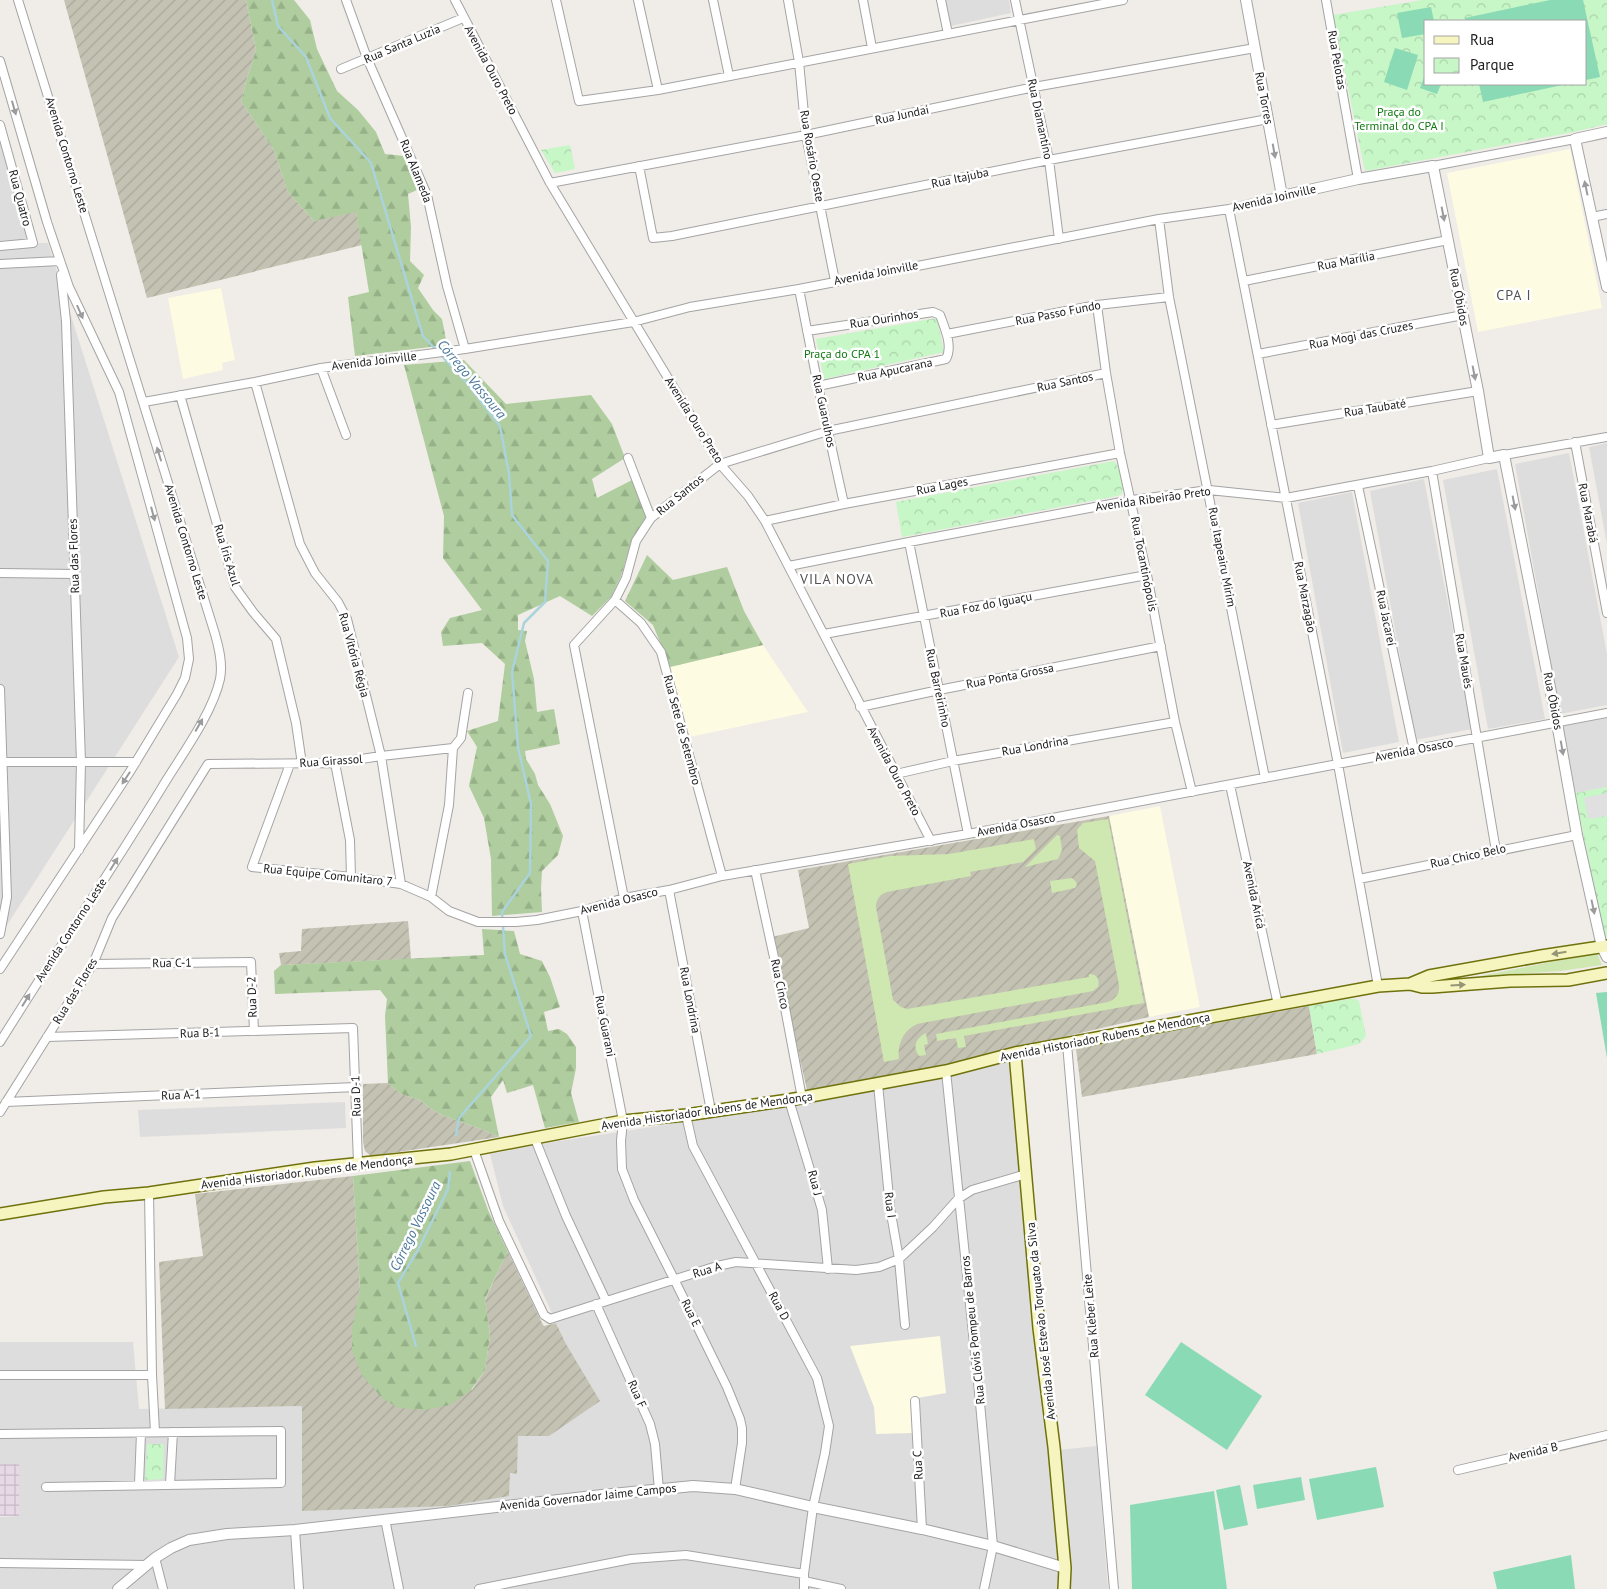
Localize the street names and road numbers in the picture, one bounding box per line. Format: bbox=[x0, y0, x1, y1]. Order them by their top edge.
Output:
street label: Rua Santa Luzia bbox=[361, 21, 442, 66]
street label: Avenida Ouro Preto bbox=[462, 23, 521, 117]
street label: Rua Pelotas bbox=[1325, 29, 1350, 91]
street label: Rua Torres bbox=[1252, 70, 1277, 125]
street label: Rua Diamantino bbox=[1025, 77, 1056, 161]
street label: Avenida Contorno Leste bbox=[43, 95, 92, 215]
street label: Rua Jundai bbox=[874, 101, 930, 128]
street label: Rua Rosário Oeste bbox=[797, 109, 828, 203]
street label: Rua Alameda bbox=[397, 137, 436, 205]
street label: Rua Itajuba bbox=[930, 164, 990, 191]
street label: Rua Quatro bbox=[6, 168, 35, 228]
street label: Avenida Joinville bbox=[1231, 181, 1317, 214]
street label: Rua Marília bbox=[1316, 248, 1376, 273]
street label: Avenida Joinville bbox=[832, 257, 919, 288]
street label: Rua Óbidos bbox=[1447, 267, 1472, 327]
street label: Rua Passo Fundo bbox=[1014, 297, 1102, 328]
street label: Rua Ourinhos bbox=[849, 306, 919, 331]
street label: Rua Mogi das Cruzes bbox=[1308, 317, 1414, 352]
street label: Avenida Joinville bbox=[331, 348, 417, 373]
street label: Rua Apucarana bbox=[856, 354, 934, 385]
street label: Rua Santos bbox=[1035, 368, 1094, 395]
street label: Rua Guarulhos bbox=[809, 373, 840, 449]
street label: Avenida Ouro Preto bbox=[662, 374, 727, 466]
street label: Rua Taubaté bbox=[1343, 395, 1407, 420]
street label: Rua Santos bbox=[653, 471, 707, 518]
street label: Rua Lages bbox=[915, 473, 969, 498]
street label: Avenida Contorno Leste bbox=[162, 482, 211, 602]
street label: Rua Marabá bbox=[1575, 482, 1602, 544]
street label: Avenida Ribeirão Preto bbox=[1094, 483, 1212, 514]
street label: Rua Itapeairu Mirim bbox=[1205, 506, 1240, 608]
street label: Rua Tocantinópolis bbox=[1128, 515, 1161, 613]
street label: Rua das Flores bbox=[65, 518, 82, 594]
street label: Rua Íris Azul bbox=[211, 522, 244, 588]
street label: Rua Marzagão bbox=[1291, 560, 1320, 634]
street label: Rua Foz do Iguaçu bbox=[939, 588, 1033, 621]
street label: Rua Jacareí bbox=[1373, 589, 1400, 647]
street label: Rua Vitória Régia bbox=[336, 611, 373, 699]
street label: Rua Maués bbox=[1452, 632, 1477, 690]
street label: Rua Barreirinho bbox=[923, 647, 954, 729]
street label: Rua Ponta Grossa bbox=[965, 660, 1055, 691]
street label: Rua Óbidos bbox=[1541, 671, 1566, 731]
street label: Rua Sete de Setembro bbox=[661, 673, 704, 787]
street label: Avenida Ouro Preto bbox=[865, 724, 924, 818]
street label: Rua Londrina bbox=[1000, 732, 1069, 759]
street label: Avenida Osasco bbox=[1373, 735, 1454, 764]
street label: Rua Girassol bbox=[299, 751, 364, 770]
street label: Avenida Osasco bbox=[975, 810, 1056, 839]
street label: Rua Chico Belo bbox=[1429, 840, 1507, 871]
street label: Rua Equipe Comunitaro 7 bbox=[263, 860, 394, 889]
street label: Avenida Aricá bbox=[1240, 860, 1269, 930]
street label: Avenida Contorno Leste bbox=[31, 875, 110, 984]
street label: Avenida Osasco bbox=[578, 884, 659, 917]
street label: Rua das Flores bbox=[49, 955, 100, 1027]
street label: Rua C-1 bbox=[152, 955, 192, 970]
street label: Rua Cinco bbox=[768, 957, 793, 1010]
street label: Rua Londrina bbox=[677, 965, 704, 1034]
street label: Rua D-2 bbox=[243, 976, 260, 1018]
street label: Rua Guarani bbox=[592, 994, 619, 1058]
street label: Avenida Historiador Rubens de Mendonça bbox=[999, 1009, 1211, 1064]
street label: Rua B-1 bbox=[179, 1024, 220, 1041]
street label: Rua D-1 bbox=[347, 1075, 364, 1117]
street label: Rua A-1 bbox=[161, 1086, 201, 1103]
street label: Avenida Historiador Rubens de Mendonça bbox=[600, 1088, 814, 1133]
street label: Avenida Historiador Rubens de Mendonça bbox=[200, 1151, 414, 1192]
street label: Rua J bbox=[805, 1168, 826, 1197]
street label: Rua I bbox=[881, 1191, 900, 1219]
street label: Avenida José Estevão Torquato da Silva bbox=[1023, 1221, 1058, 1421]
street label: Rua Clóvis Pompeu de Barros bbox=[957, 1255, 988, 1405]
street label: Rua A bbox=[691, 1258, 723, 1281]
street label: Rua Kleber Leite bbox=[1079, 1273, 1102, 1359]
street label: Rua D bbox=[766, 1289, 793, 1323]
street label: Rua E bbox=[678, 1296, 705, 1329]
street label: Rua F bbox=[625, 1378, 650, 1410]
street label: Avenida B bbox=[1506, 1438, 1559, 1465]
street label: Rua C bbox=[909, 1450, 926, 1480]
street label: Avenida Governador Jaime Campos bbox=[499, 1480, 677, 1513]

